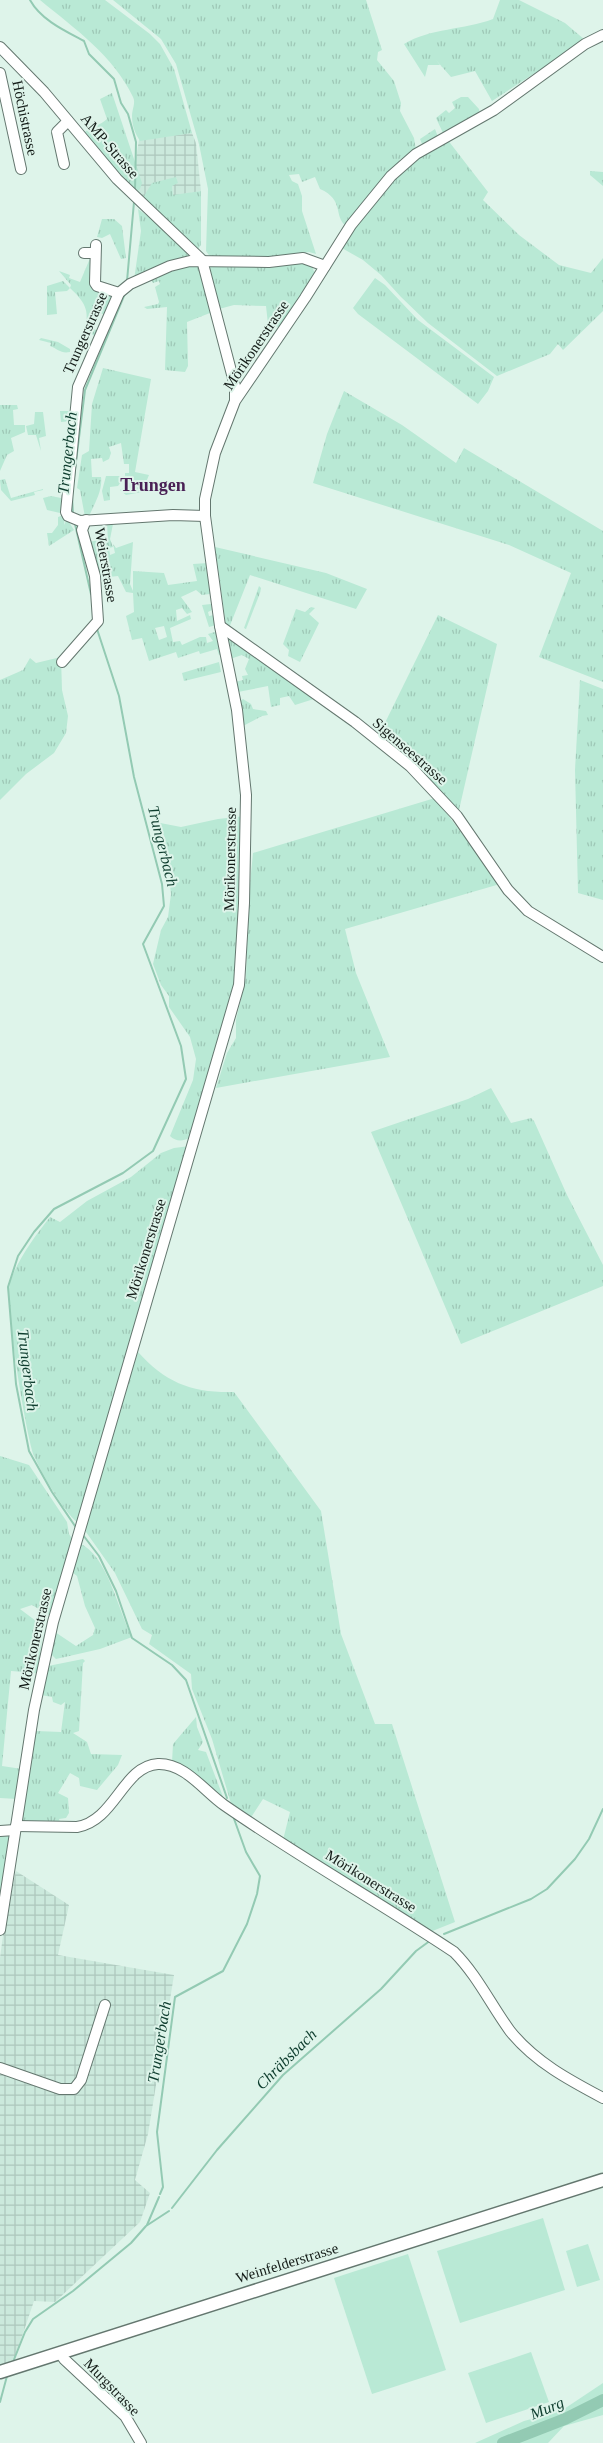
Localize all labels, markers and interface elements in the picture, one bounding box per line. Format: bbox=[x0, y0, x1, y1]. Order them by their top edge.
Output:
street label: Höchistrasse bbox=[9, 79, 41, 157]
street label: AMP-Strasse bbox=[78, 111, 143, 182]
street label: Trungerstrasse bbox=[60, 289, 110, 376]
street label: Mörikonerstrasse bbox=[220, 297, 292, 393]
water label: Trungerbach bbox=[54, 411, 81, 495]
district label: Trungen bbox=[120, 475, 186, 495]
street label: Weierstrasse bbox=[92, 526, 120, 604]
street label: Sigenseestrasse bbox=[370, 714, 451, 788]
water label: Trungerbach bbox=[144, 804, 181, 888]
street label: Mörikonerstrasse bbox=[221, 806, 239, 911]
street label: Mörikonerstrasse bbox=[123, 1197, 169, 1301]
water label: Trungerbach bbox=[14, 1328, 41, 1412]
street label: Mörikonerstrasse bbox=[15, 1586, 55, 1692]
street label: Mörikonerstrasse bbox=[323, 1847, 420, 1916]
water label: Trungerbach bbox=[144, 2000, 175, 2084]
water label: Chräbsbach bbox=[252, 2025, 320, 2093]
street label: Weinfelderstrasse bbox=[234, 2240, 340, 2286]
street label: Murgstrasse bbox=[81, 2355, 143, 2419]
water label: Murg bbox=[527, 2394, 567, 2424]

